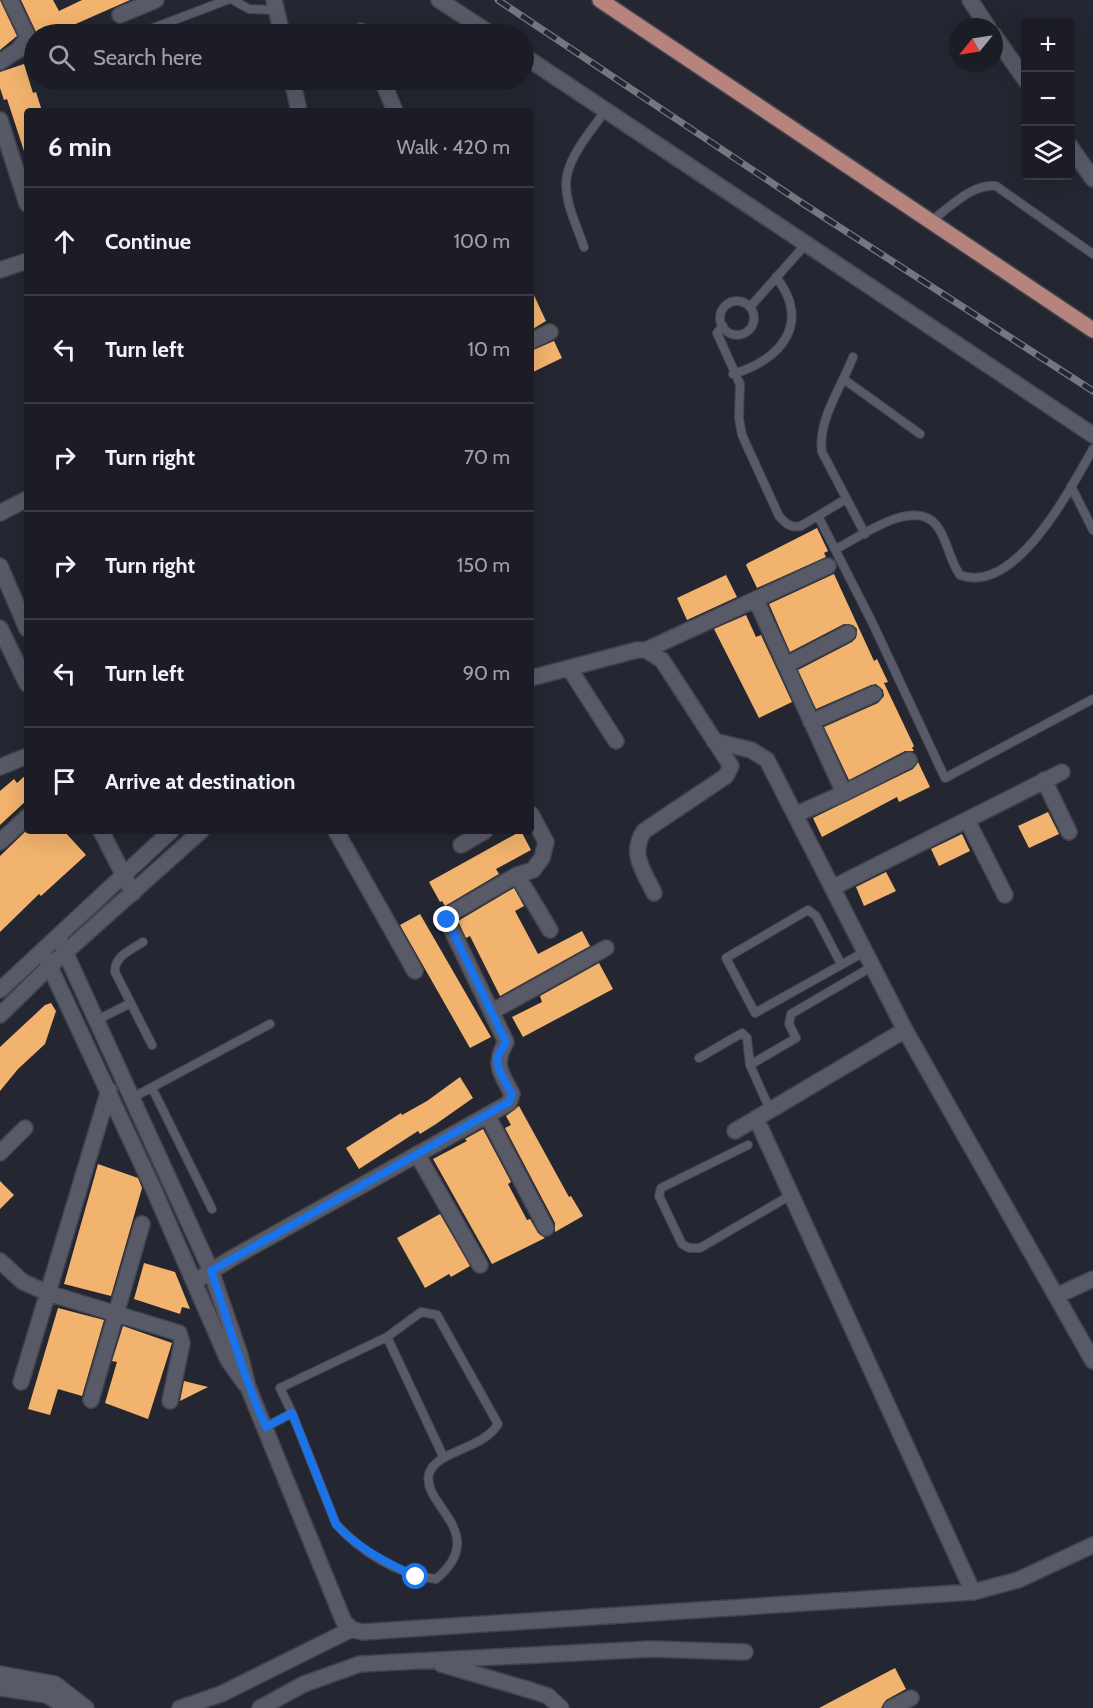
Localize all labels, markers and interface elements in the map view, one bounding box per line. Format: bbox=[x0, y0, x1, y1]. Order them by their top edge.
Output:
north arrow bbox=[949, 18, 1003, 72]
map controls bbox=[1021, 18, 1075, 180]
button: + bbox=[1021, 18, 1075, 72]
search box bbox=[24, 24, 534, 90]
icon: search bbox=[45, 41, 78, 74]
text: Search here bbox=[93, 44, 202, 71]
button: − bbox=[1021, 72, 1075, 126]
button: layers bbox=[1021, 126, 1075, 180]
text: 6 min bbox=[48, 131, 112, 163]
text: Walk · 420 m bbox=[397, 135, 510, 159]
icon: ahead bbox=[48, 225, 81, 258]
text: Continue bbox=[105, 228, 191, 255]
text: 100 m bbox=[454, 229, 510, 253]
icon: left bbox=[48, 333, 81, 366]
text: Turn left bbox=[105, 336, 184, 363]
text: 10 m bbox=[467, 337, 510, 361]
icon: right bbox=[48, 441, 81, 474]
text: Turn right bbox=[105, 444, 195, 471]
text: 70 m bbox=[464, 445, 510, 469]
icon: right bbox=[48, 549, 81, 582]
text: Turn right bbox=[105, 552, 195, 579]
text: 150 m bbox=[457, 553, 510, 577]
icon: left bbox=[48, 657, 81, 690]
text: Turn left bbox=[105, 660, 184, 687]
text: 90 m bbox=[463, 661, 510, 685]
icon: arrive bbox=[48, 765, 81, 798]
text: Arrive at destination bbox=[105, 768, 295, 795]
route end bbox=[433, 906, 459, 932]
route start bbox=[402, 1563, 428, 1589]

